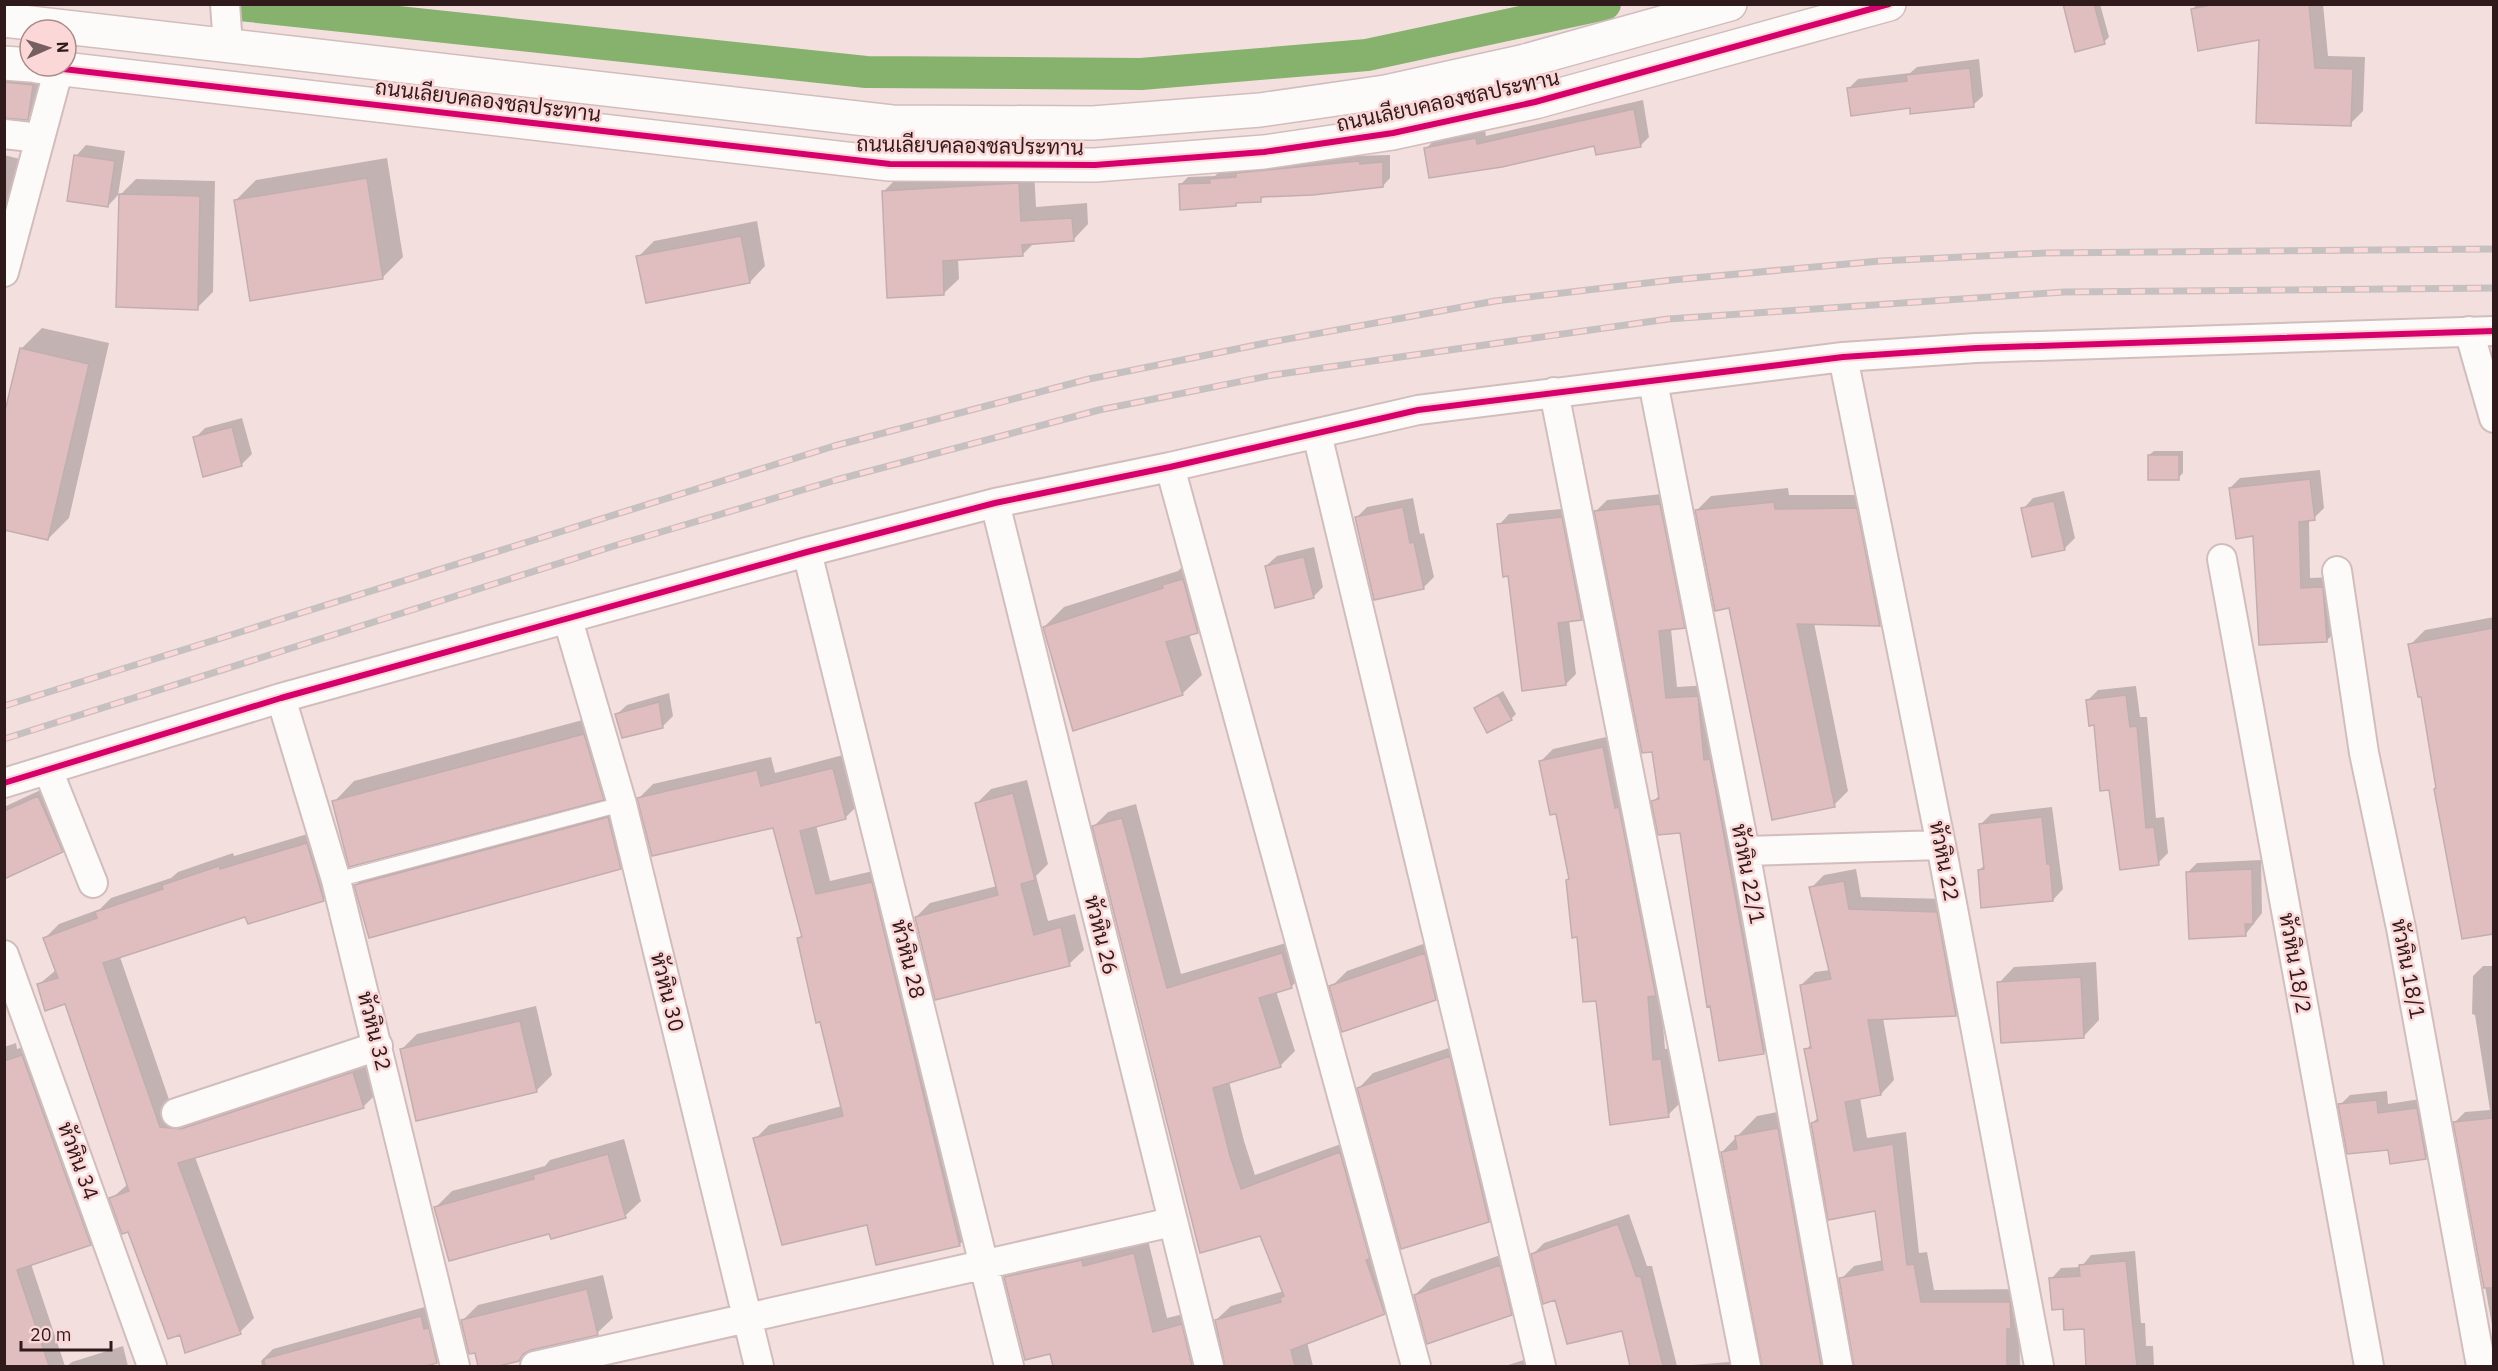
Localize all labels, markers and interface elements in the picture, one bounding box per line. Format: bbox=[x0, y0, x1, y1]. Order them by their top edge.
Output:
north arrow bbox=[18, 18, 78, 78]
text: N bbox=[53, 41, 73, 54]
street label: ถนนเลียบคลองชลประทาน bbox=[1334, 63, 1562, 137]
street label: ถนนเลียบคลองชลประทาน bbox=[374, 72, 603, 128]
street label: ถนนเลียบคลองชลประทาน bbox=[856, 129, 1084, 161]
street label: หัวหิน 22 bbox=[1924, 818, 1966, 903]
street label: หัวหิน 22/1 bbox=[1726, 821, 1772, 926]
street label: หัวหิน 26 bbox=[1079, 892, 1125, 977]
street label: หัวหิน 18/2 bbox=[2273, 910, 2319, 1015]
street label: หัวหิน 28 bbox=[886, 916, 932, 1001]
street label: หัวหิน 18/1 bbox=[2386, 916, 2432, 1021]
street label: หัวหิน 30 bbox=[645, 949, 691, 1034]
street label: หัวหิน 32 bbox=[352, 988, 398, 1073]
street label: หัวหิน 34 bbox=[52, 1118, 106, 1204]
scale bar bbox=[21, 1314, 111, 1352]
text: 20 m bbox=[30, 1323, 72, 1346]

